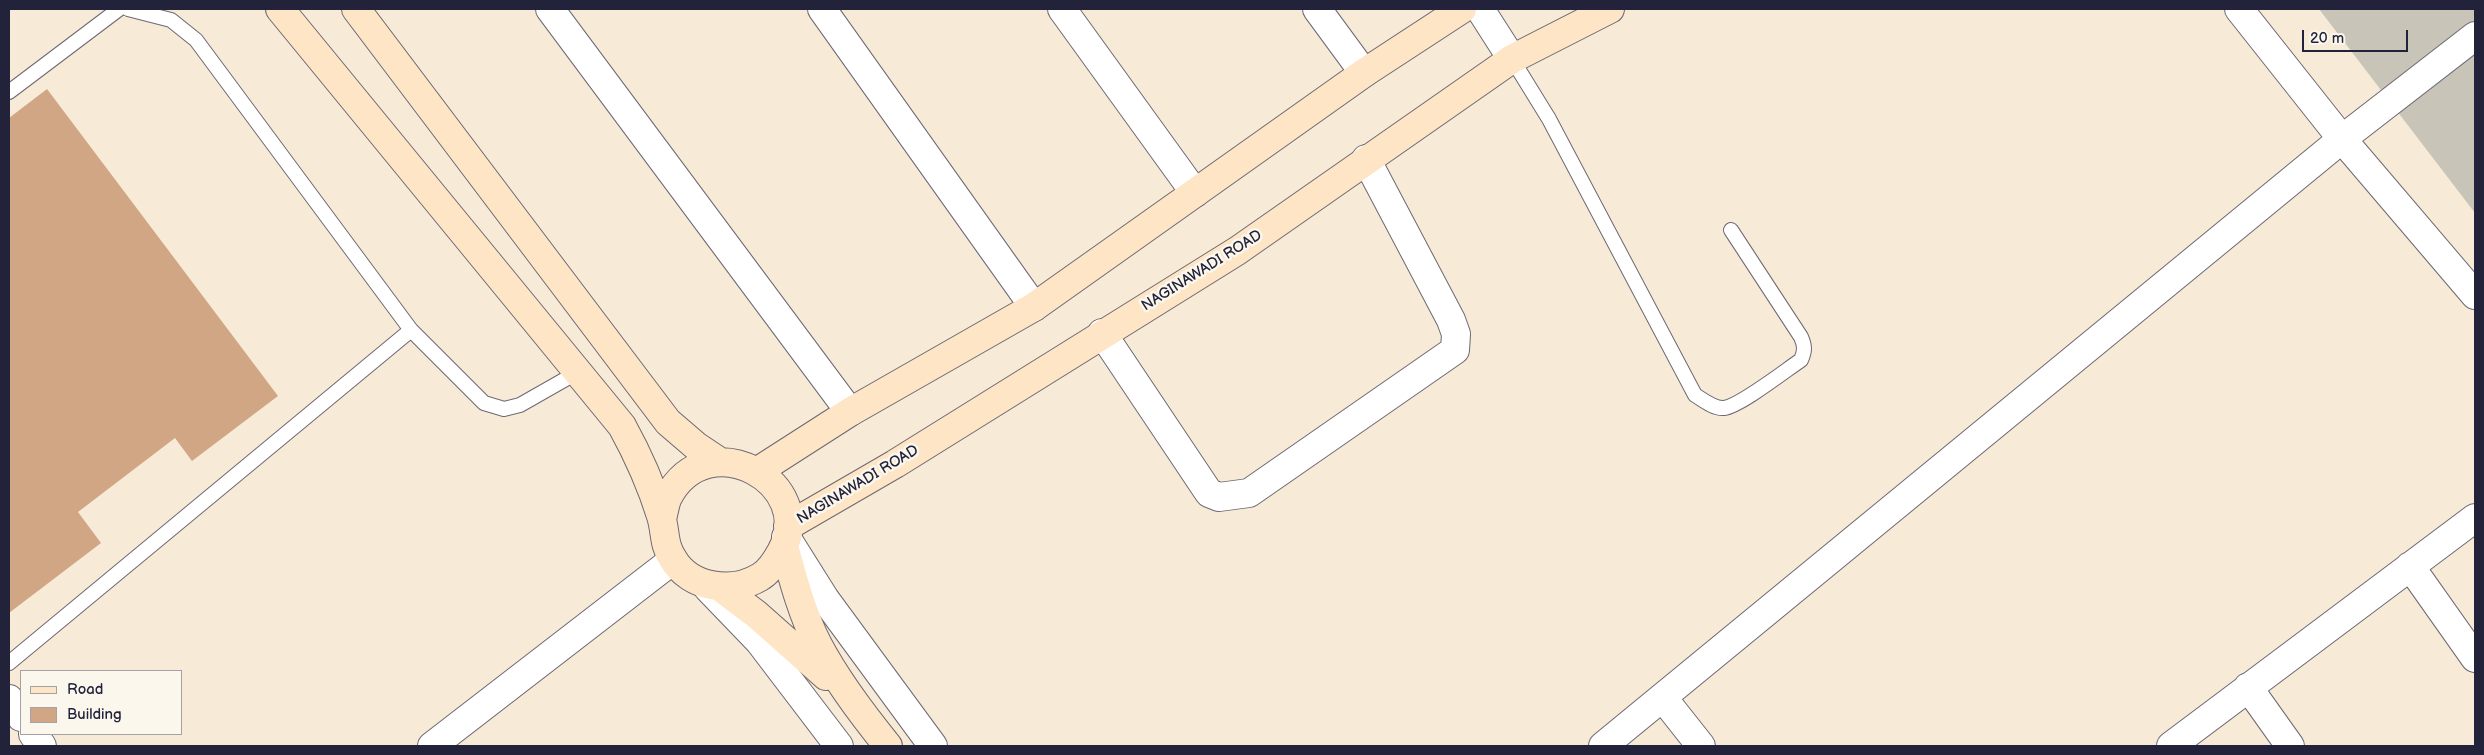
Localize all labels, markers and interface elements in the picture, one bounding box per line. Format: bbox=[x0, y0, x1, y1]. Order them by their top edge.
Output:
scale bar bbox=[2304, 20, 2410, 52]
text: 20 m bbox=[2310, 29, 2344, 48]
street label: NAGINAWADI ROAD bbox=[1138, 227, 1266, 315]
street label: NAGINAWADI ROAD bbox=[794, 442, 922, 528]
legend bbox=[20, 670, 182, 735]
text: Road bbox=[67, 680, 103, 699]
text: Building bbox=[67, 705, 122, 724]

